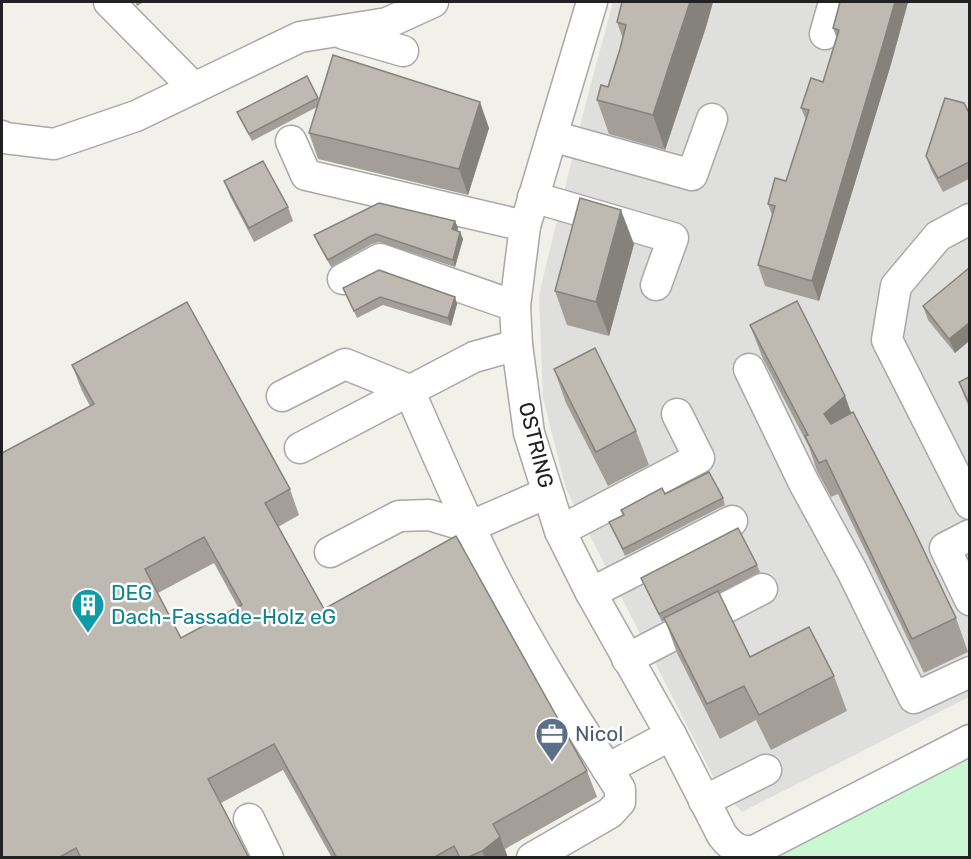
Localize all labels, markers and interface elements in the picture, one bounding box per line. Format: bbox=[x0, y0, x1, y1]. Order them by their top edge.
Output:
street label: OSTRING bbox=[514, 399, 559, 490]
place label: DEG Dach-Fassade-Holz eG bbox=[111, 580, 336, 629]
building icon: DEG Dach-Fassade-Holz eG bbox=[70, 587, 106, 634]
office icon: Nicol bbox=[534, 716, 570, 763]
place label: Nicol bbox=[575, 721, 623, 746]

